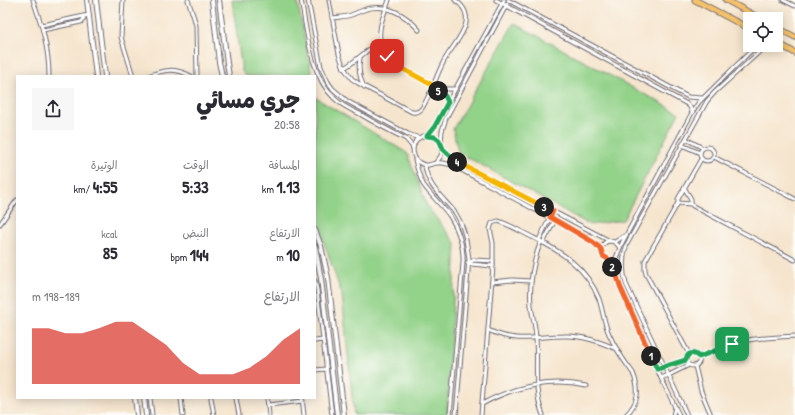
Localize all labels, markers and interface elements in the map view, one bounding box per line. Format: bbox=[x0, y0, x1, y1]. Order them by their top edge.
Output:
map controls bbox=[743, 12, 783, 52]
button: locate bbox=[743, 12, 783, 52]
pin bbox=[370, 39, 404, 73]
icon: check bbox=[376, 45, 398, 67]
pin: 5 bbox=[428, 81, 448, 101]
text: 5 bbox=[436, 84, 440, 98]
text: جري مسائي bbox=[196, 85, 300, 115]
button: share bbox=[32, 88, 74, 130]
text: 20:58 bbox=[274, 115, 300, 133]
pin: 4 bbox=[447, 152, 467, 172]
text: 4 bbox=[455, 155, 459, 169]
text: الوتيرة bbox=[91, 158, 117, 172]
text: الوقت bbox=[183, 158, 209, 172]
text: المسافة bbox=[269, 158, 300, 172]
text: 4:55 bbox=[93, 175, 117, 198]
text: 5:33 bbox=[182, 175, 209, 198]
text: 1.13 bbox=[276, 175, 300, 198]
text: /km bbox=[73, 182, 93, 196]
text: km bbox=[262, 182, 276, 196]
pin: 3 bbox=[534, 197, 554, 217]
text: 3 bbox=[542, 200, 546, 214]
text: النبض bbox=[182, 226, 209, 240]
text: الارتفاع bbox=[269, 226, 300, 240]
text: kcal bbox=[101, 227, 117, 241]
text: 85 bbox=[103, 241, 117, 264]
text: 144 bbox=[190, 243, 209, 266]
text: 10 bbox=[286, 243, 300, 266]
text: bpm bbox=[170, 250, 190, 264]
text: m bbox=[276, 250, 286, 264]
pin: 2 bbox=[602, 257, 622, 277]
text: 2 bbox=[609, 260, 615, 274]
text: 189–198 m bbox=[32, 287, 80, 305]
text: الارتفاع bbox=[264, 287, 300, 305]
pin bbox=[715, 327, 749, 361]
icon: arrive bbox=[721, 333, 743, 355]
pin: 1 bbox=[641, 346, 661, 366]
text: 1 bbox=[649, 349, 653, 363]

